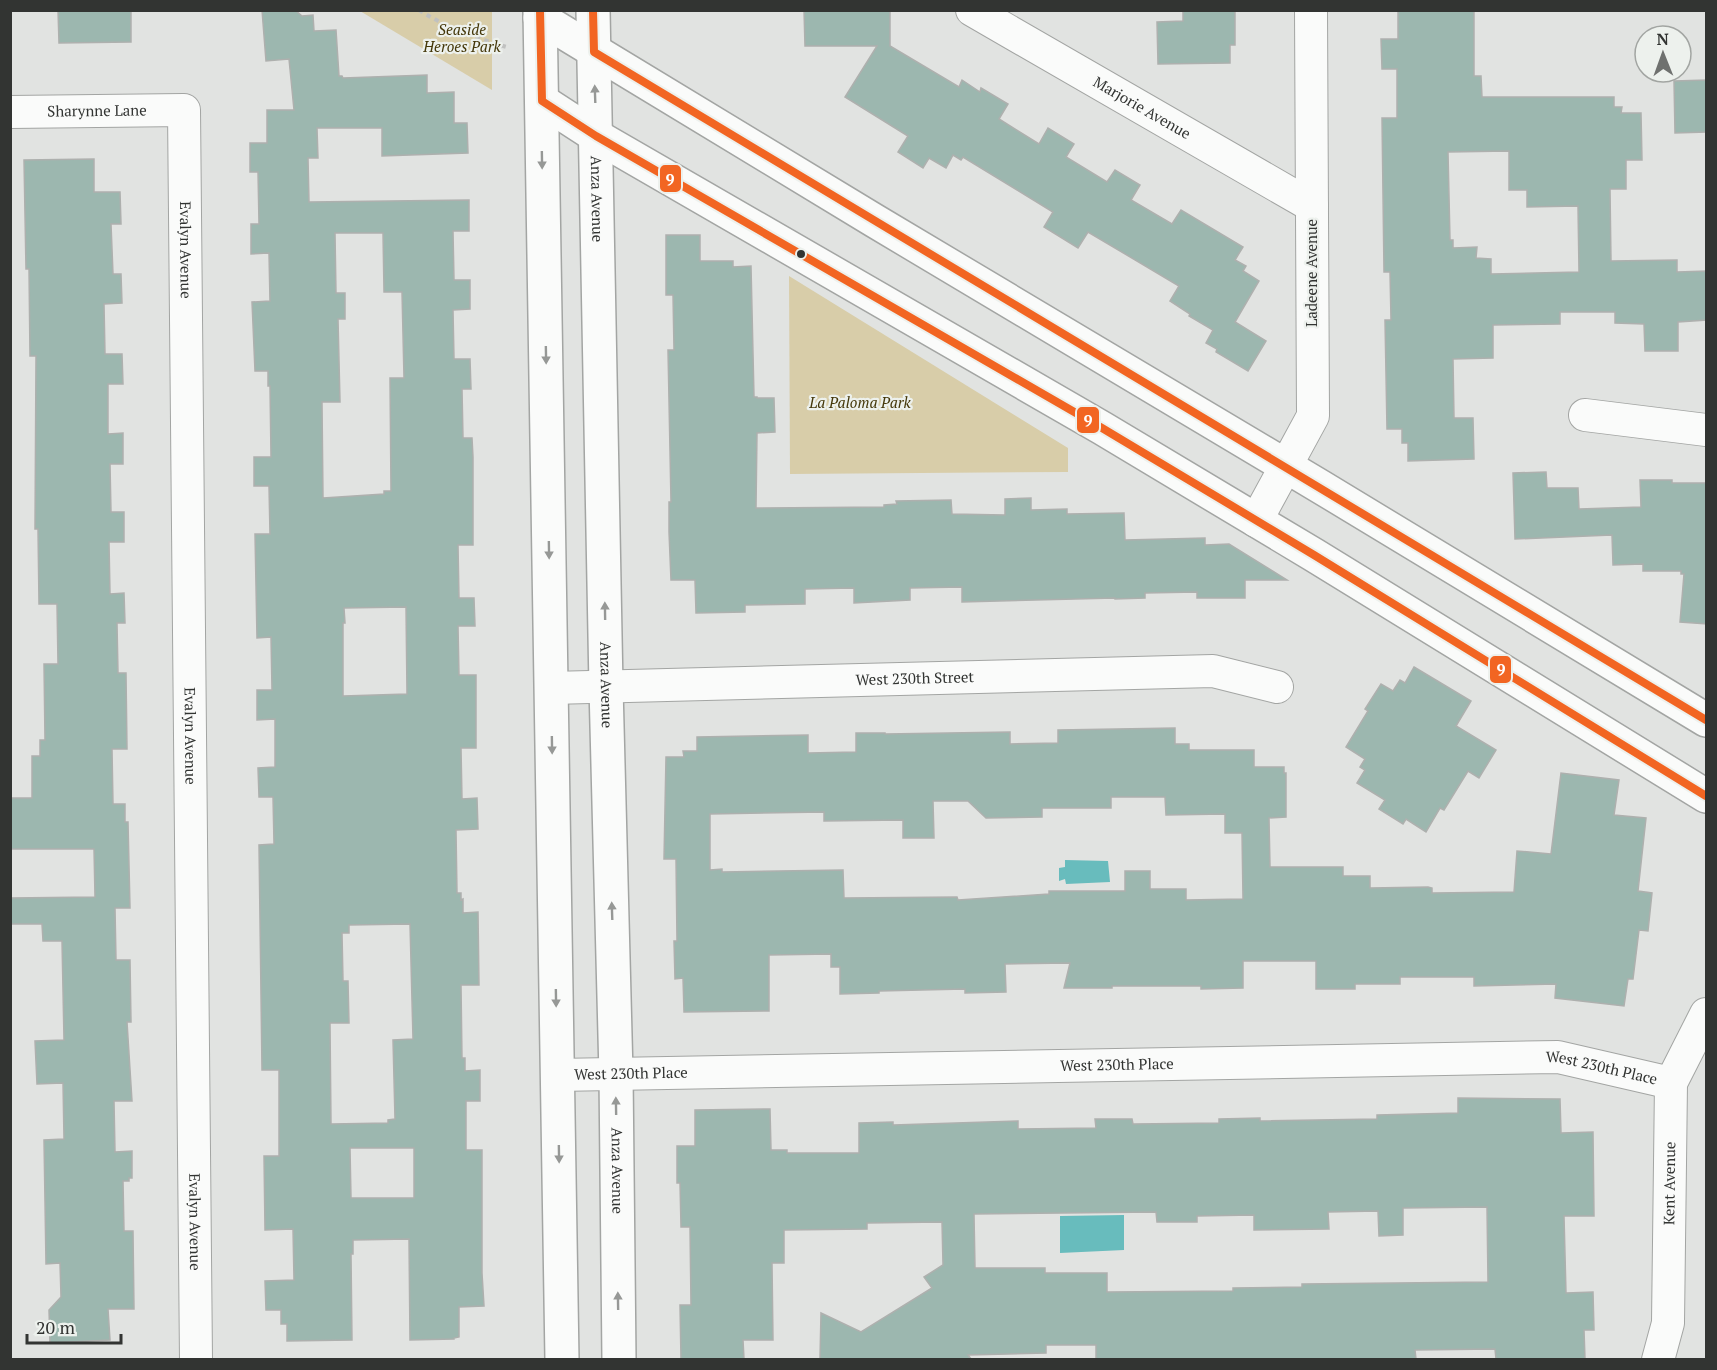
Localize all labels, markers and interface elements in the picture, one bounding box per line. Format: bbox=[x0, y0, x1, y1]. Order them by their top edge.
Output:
park label: Seaside Heroes Park bbox=[422, 19, 501, 56]
north arrow bbox=[1633, 24, 1693, 84]
text: N bbox=[1656, 28, 1669, 50]
street label: Marjorie Avenue bbox=[1090, 71, 1195, 143]
one-way arrow bbox=[590, 84, 600, 103]
street label: Sharynne Lane bbox=[47, 99, 147, 121]
one-way arrow bbox=[538, 150, 547, 169]
street label: Anza Avenue bbox=[587, 155, 608, 242]
line badge: 9 bbox=[659, 164, 682, 193]
text: 9 bbox=[665, 168, 675, 190]
street label: Evalyn Avenue bbox=[176, 201, 197, 299]
street label: Ladeene Avenue bbox=[1301, 219, 1321, 327]
unlabelled marker bbox=[795, 248, 807, 260]
one-way arrow bbox=[541, 345, 550, 364]
park label: La Paloma Park bbox=[808, 392, 911, 412]
line badge: 9 bbox=[1076, 406, 1100, 434]
text: 9 bbox=[1083, 409, 1093, 431]
one-way arrow bbox=[544, 540, 554, 559]
one-way arrow bbox=[600, 602, 609, 621]
street label: Anza Avenue bbox=[596, 641, 618, 728]
line badge: 9 bbox=[1489, 655, 1512, 684]
text: 9 bbox=[1496, 658, 1506, 680]
street label: West 230th Street bbox=[855, 666, 975, 689]
street label: Evalyn Avenue bbox=[181, 687, 201, 785]
one-way arrow bbox=[547, 735, 557, 754]
one-way arrow bbox=[607, 902, 617, 921]
one-way arrow bbox=[551, 989, 561, 1008]
street label: West 230th Place bbox=[1546, 1046, 1660, 1089]
street label: West 230th Place bbox=[1060, 1053, 1174, 1075]
street label: West 230th Place bbox=[574, 1062, 688, 1084]
one-way arrow bbox=[612, 1097, 621, 1116]
street label: Anza Avenue bbox=[608, 1127, 628, 1214]
street label: Kent Avenue bbox=[1658, 1141, 1679, 1225]
one-way arrow bbox=[554, 1145, 563, 1164]
street label: Evalyn Avenue bbox=[185, 1173, 206, 1271]
one-way arrow bbox=[613, 1292, 623, 1311]
scale bar bbox=[27, 1307, 122, 1345]
text: 20 m bbox=[36, 1315, 76, 1339]

